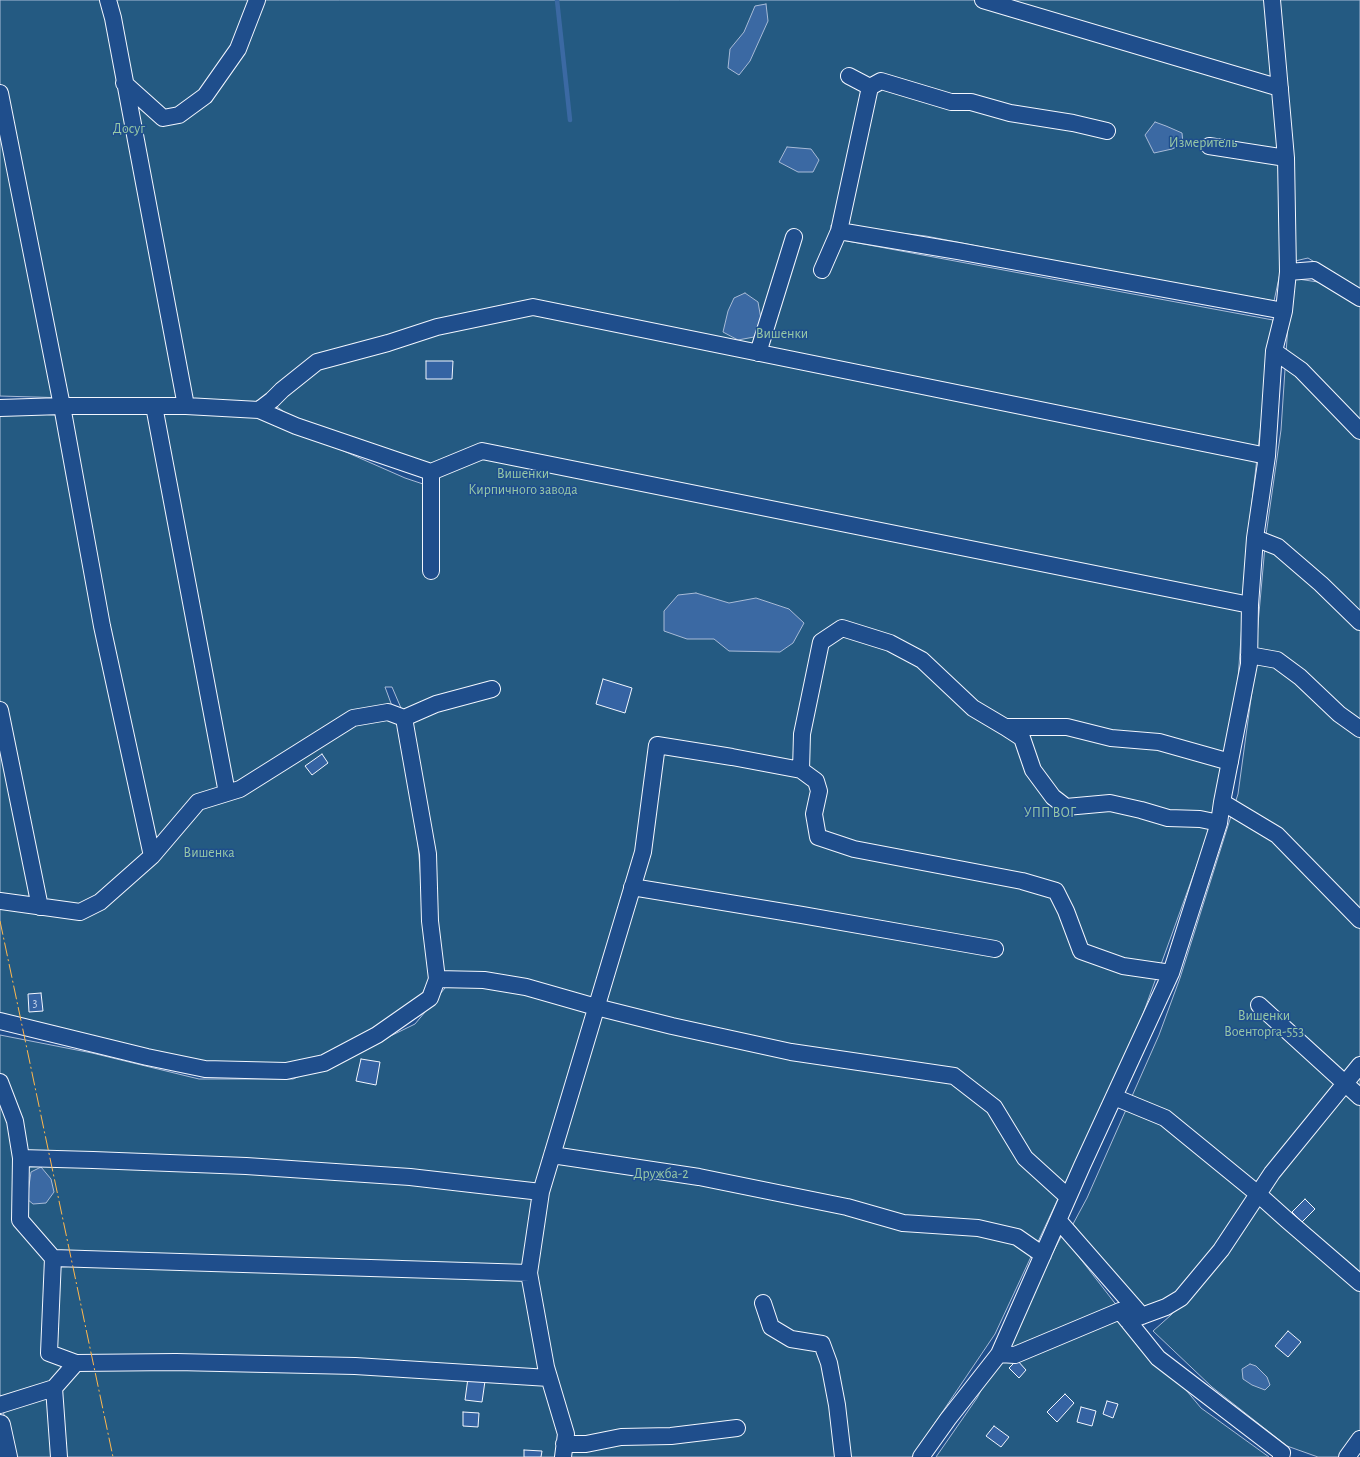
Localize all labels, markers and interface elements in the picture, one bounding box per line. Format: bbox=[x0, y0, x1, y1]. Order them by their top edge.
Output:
park label: Досуг bbox=[113, 121, 145, 137]
park label: Измеритель bbox=[1169, 135, 1237, 151]
park label: Вишенки bbox=[756, 326, 808, 342]
park label: Вишенки Кирпичного завода bbox=[468, 466, 578, 498]
park label: УПП ВОГ bbox=[1024, 805, 1076, 821]
park label: Вишенка bbox=[183, 845, 235, 861]
house number: 3 bbox=[33, 996, 37, 1010]
park label: Вишенки Военторга-553 bbox=[1224, 1008, 1304, 1040]
park label: Дружба-2 bbox=[633, 1166, 689, 1182]

